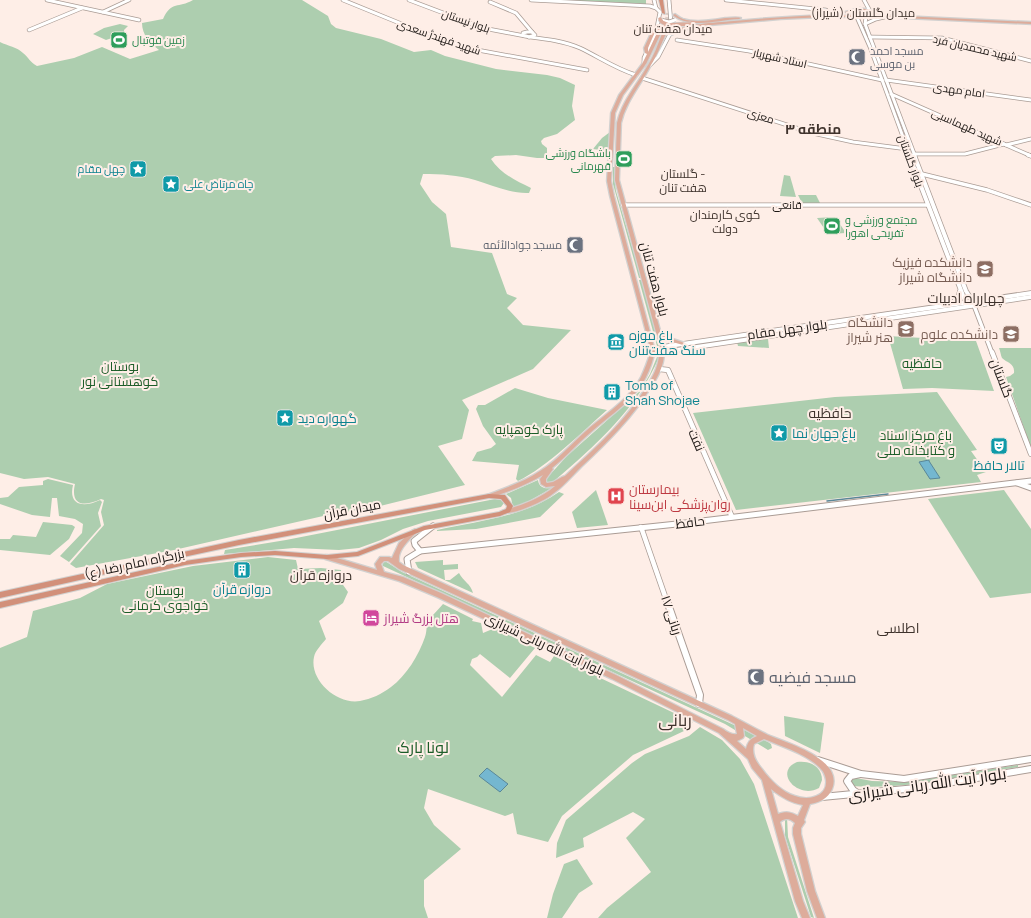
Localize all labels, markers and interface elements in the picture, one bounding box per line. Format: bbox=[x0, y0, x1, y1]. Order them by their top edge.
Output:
district label: میدان گلستان (شیراز) bbox=[811, 4, 915, 21]
street label: بلوار نیستان bbox=[440, 5, 492, 36]
street label: شهید فهندژ سعدی bbox=[395, 15, 483, 58]
district label: میدان هفت تنان bbox=[634, 20, 712, 37]
sports icon: زمین فوتبال bbox=[109, 30, 129, 50]
street label: شهید محمدیان فرد bbox=[932, 31, 1019, 64]
place label: زمین فوتبال bbox=[132, 32, 185, 47]
place label: مسجد احمد بن موسی bbox=[870, 43, 924, 71]
street label: استاد شهریار bbox=[751, 44, 808, 71]
mosque icon: مسجد احمد بن موسی bbox=[847, 47, 867, 67]
street label: امام مهدی bbox=[932, 78, 986, 102]
street label: معزی bbox=[746, 104, 776, 127]
street label: شهید طهماسبی bbox=[930, 104, 1005, 149]
district label: منطقه ۳ bbox=[785, 119, 841, 138]
street label: بلوار گلستان bbox=[895, 133, 928, 189]
place label: باشگاه ورزشی قهرمانی bbox=[545, 145, 611, 173]
sports icon: باشگاه ورزشی قهرمانی bbox=[614, 149, 634, 169]
place icon: چهل مقام bbox=[128, 159, 148, 179]
place label: چهل مقام bbox=[78, 161, 125, 177]
district label: گلستان - هفت تنان bbox=[659, 165, 707, 196]
place icon: چاه مرتاض علی bbox=[161, 174, 181, 194]
place label: چاه مرتاض علی bbox=[184, 176, 253, 191]
street label: قانعی bbox=[772, 197, 802, 212]
district label: کوی کارمندان دولت bbox=[690, 206, 760, 237]
place label: مجتمع ورزشی و تفریحی اهورا bbox=[845, 212, 917, 240]
sports icon: مجتمع ورزشی و تفریحی اهورا bbox=[822, 216, 842, 236]
mosque icon: مسجد جوادالأئمه bbox=[565, 235, 585, 255]
place label: مسجد جوادالأئمه bbox=[483, 237, 562, 252]
street label: بلوار هفت تنان bbox=[636, 240, 674, 318]
place label: دانشکده فیزیک دانشگاه شیراز bbox=[892, 253, 972, 286]
school or university icon: دانشکده فیزیک دانشگاه شیراز bbox=[975, 259, 995, 279]
district label: چهارراه ادبیات bbox=[928, 288, 1004, 308]
place label: دانشگاه هنر شيراز bbox=[846, 313, 893, 346]
street label: بلوار چهل مقام bbox=[746, 314, 828, 345]
school or university icon: دانشگاه هنر شيراز bbox=[896, 319, 916, 339]
school or university icon: دانشکده علوم bbox=[1001, 324, 1021, 344]
place label: دانشکده علوم bbox=[921, 325, 998, 344]
place label: باغ‌ موزه سنگ هفت‌تنان bbox=[629, 326, 706, 359]
museum icon: باغ‌ موزه سنگ هفت‌تنان bbox=[606, 332, 626, 352]
park label: حافظیه bbox=[902, 354, 942, 372]
street label: گلستان bbox=[986, 356, 1018, 400]
park label: بوستان کوهستانی نور bbox=[81, 357, 158, 390]
place label: Tomb of Shah Shojae bbox=[625, 376, 700, 409]
building icon: Tomb of Shah Shojae bbox=[602, 382, 622, 402]
district label: حافظیه bbox=[808, 403, 852, 422]
place icon: گهواره دید bbox=[275, 408, 295, 428]
place label: گهواره دید bbox=[298, 409, 357, 427]
park label: پارک کوهپایه bbox=[495, 420, 564, 439]
place icon: باغ جهان نما bbox=[769, 423, 789, 443]
place label: باغ جهان نما bbox=[792, 424, 856, 442]
street label: نفت bbox=[684, 426, 710, 454]
park label: باغ مرکز اسناد و کتابخانه ملی bbox=[877, 426, 955, 459]
theatre icon: تالار حافظ bbox=[989, 436, 1009, 456]
place label: تالار حافظ bbox=[974, 456, 1025, 474]
place label: بیمارستان روان‌پزشکی ابن‌سینا bbox=[629, 480, 731, 514]
hospital icon: بیمارستان روان‌پزشکی ابن‌سینا bbox=[606, 486, 626, 506]
street label: میدان قرآن bbox=[322, 495, 382, 523]
street label: حافظ bbox=[674, 511, 706, 533]
street label: بزرگراه امام رضا (ع) bbox=[82, 544, 186, 583]
building icon: دروازه قرآن bbox=[232, 560, 252, 580]
district label: دروازه قرآن bbox=[290, 565, 352, 584]
place label: دروازه قرآن bbox=[213, 580, 271, 598]
park label: بوستان خواجوی کرمانی bbox=[122, 581, 208, 614]
street label: ربانی ۱۷ bbox=[657, 593, 687, 637]
hotel icon: هتل بزرگ شیراز bbox=[361, 608, 381, 628]
street label: بلوار آیت الله ربانی شیرازی bbox=[482, 608, 608, 680]
place label: هتل بزرگ شیراز bbox=[383, 609, 459, 627]
district label: اطلسی bbox=[877, 618, 919, 637]
place label: مسجد فیضیه bbox=[769, 666, 856, 688]
mosque icon: مسجد فیضیه bbox=[746, 667, 766, 687]
district label: ربانی bbox=[658, 708, 692, 731]
park label: لونا پارک bbox=[397, 736, 449, 759]
street label: بلوار آیت الله ربانی شیرازی bbox=[846, 762, 1008, 806]

